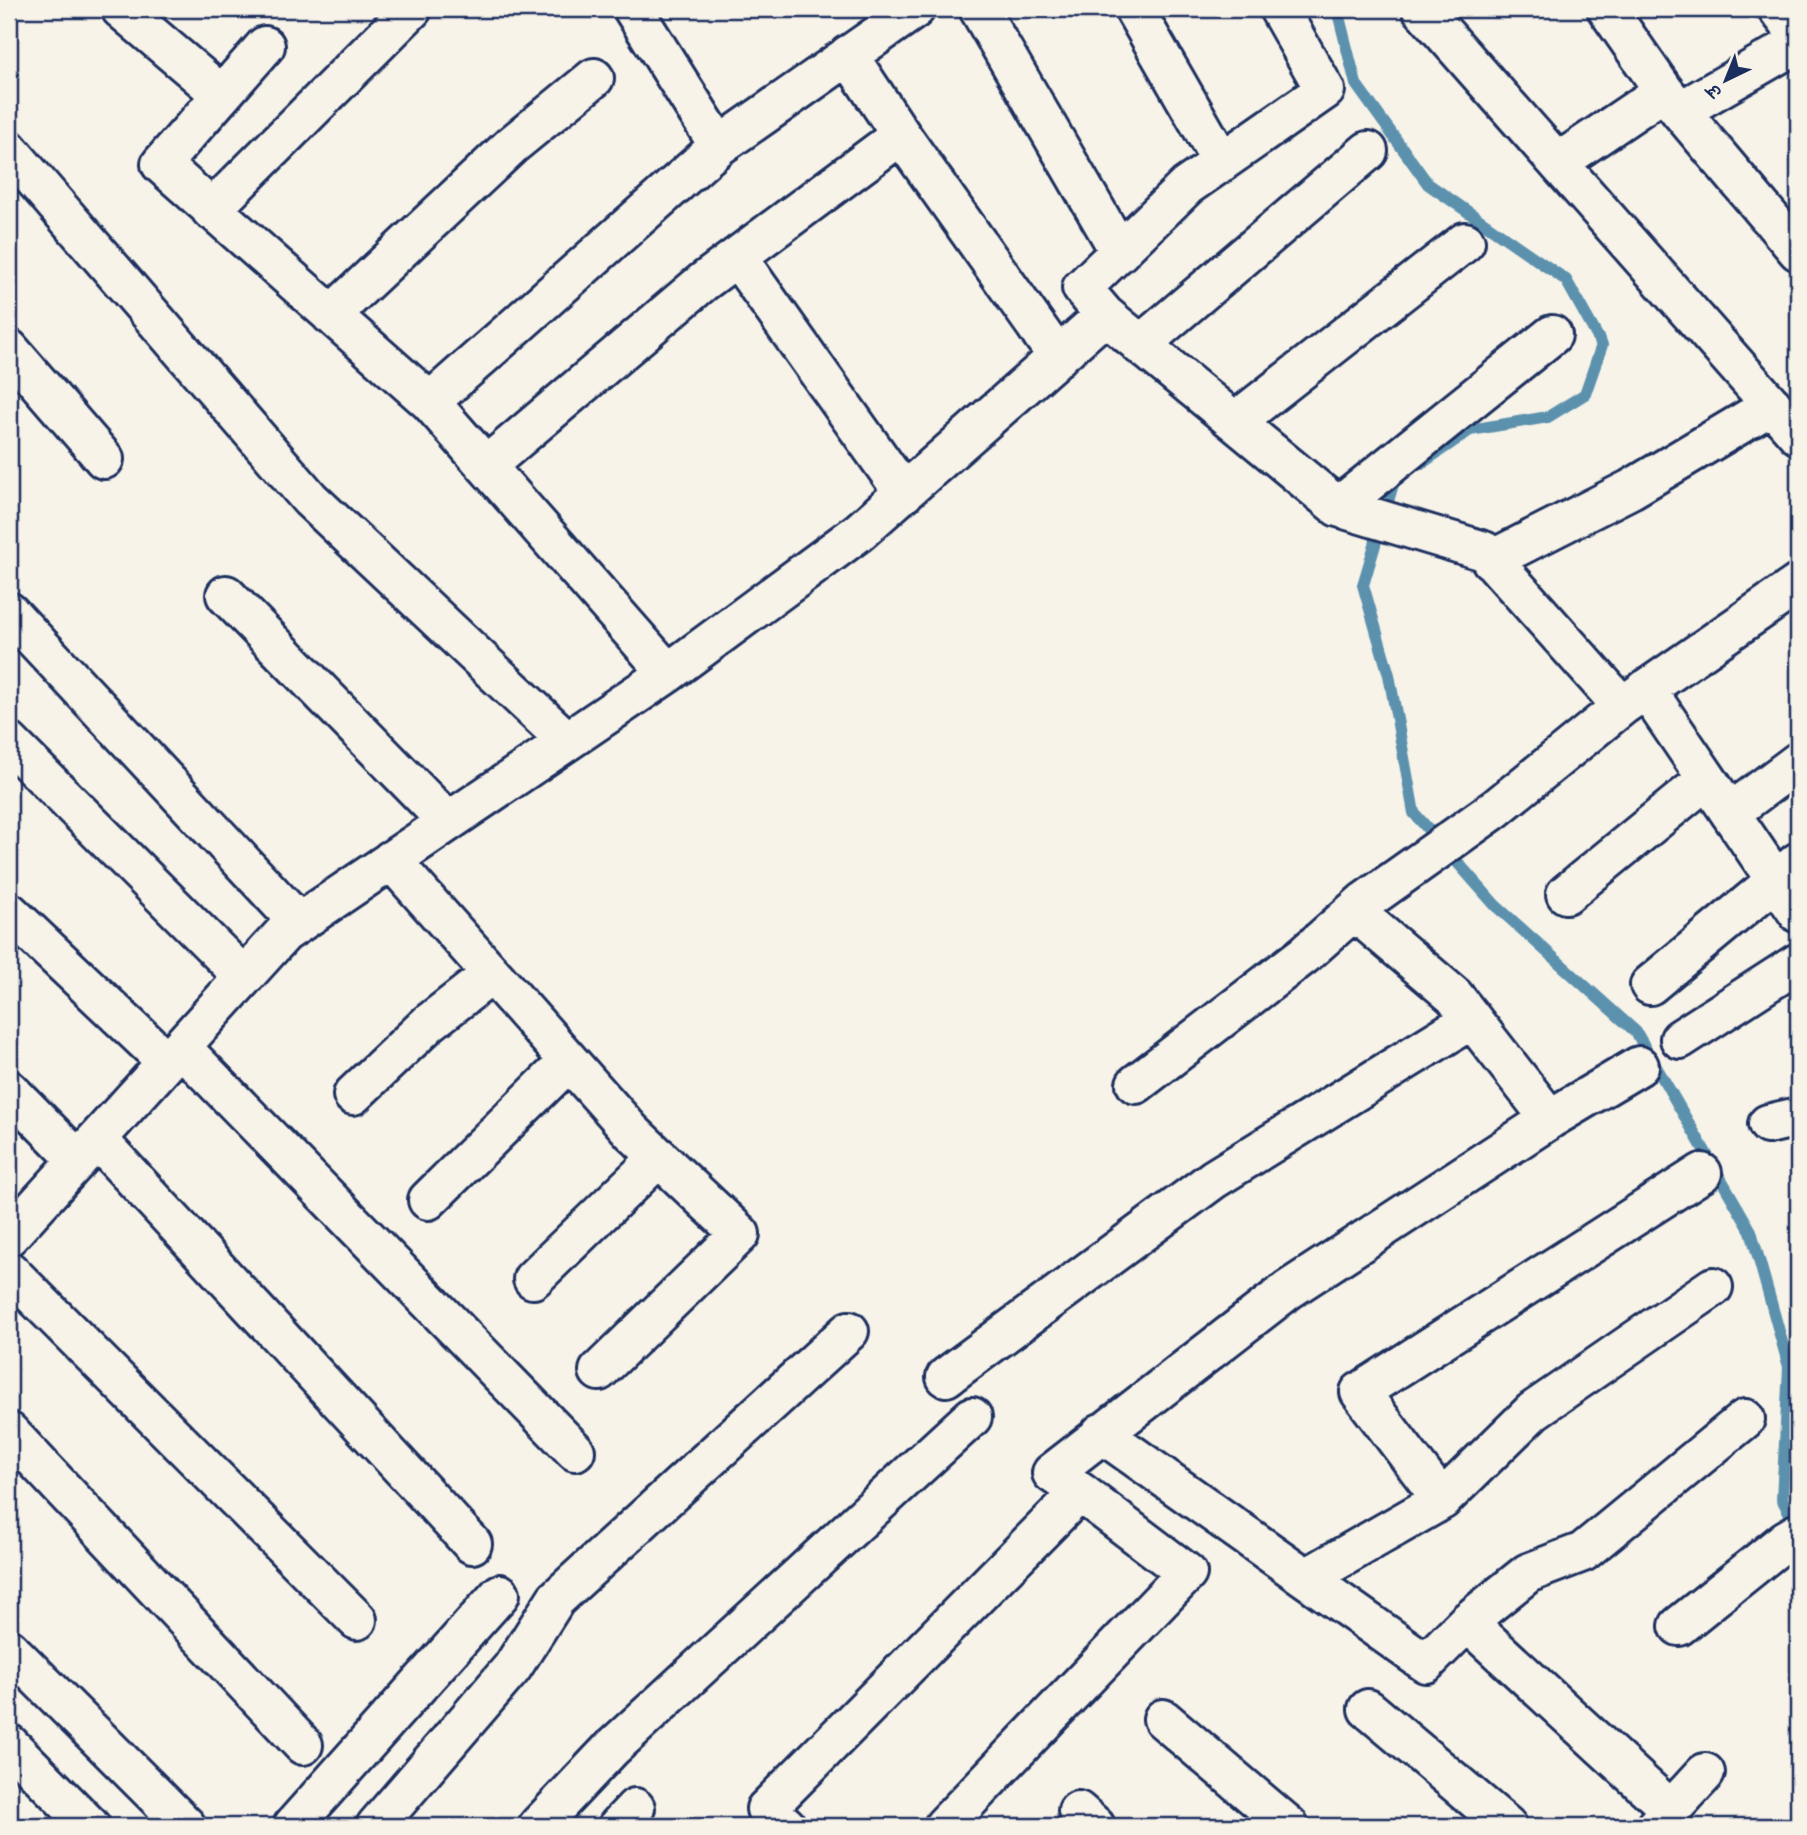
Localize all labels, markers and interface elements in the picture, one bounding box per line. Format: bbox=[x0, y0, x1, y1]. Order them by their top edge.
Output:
north arrow bbox=[1692, 46, 1762, 116]
text: उ bbox=[1698, 73, 1730, 106]

